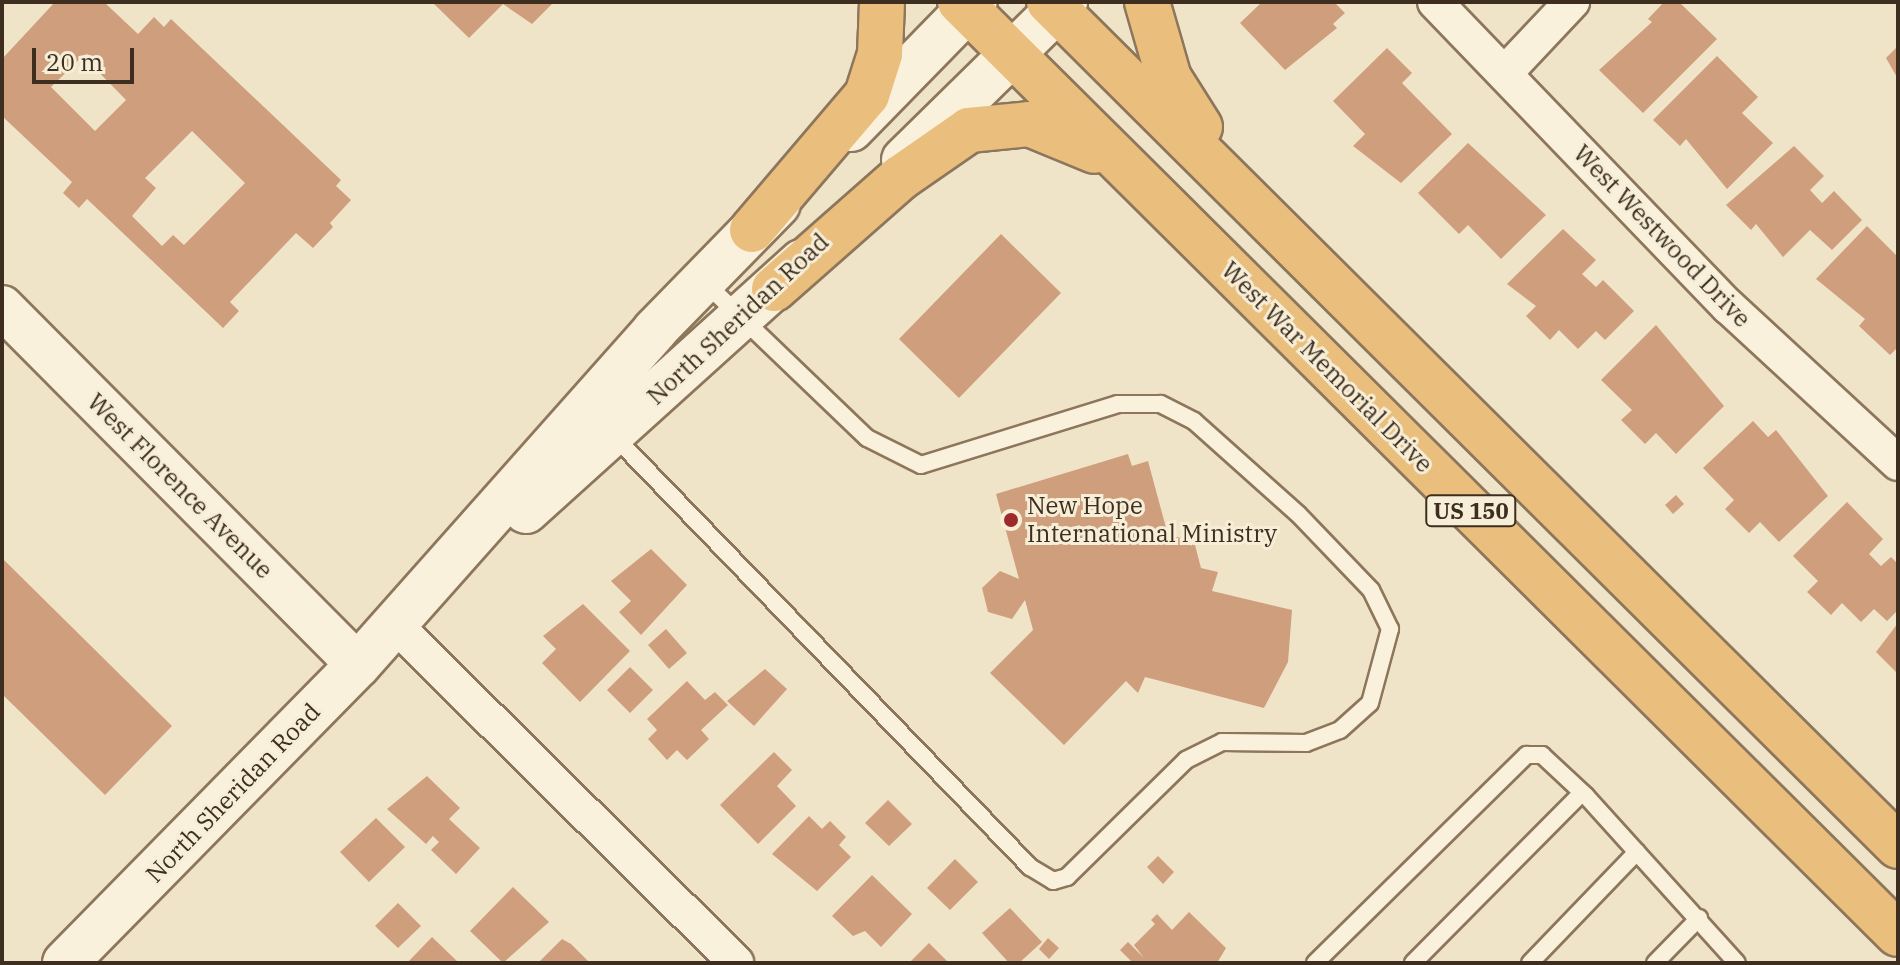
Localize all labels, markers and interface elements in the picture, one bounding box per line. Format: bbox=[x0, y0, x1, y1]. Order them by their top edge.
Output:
scale bar bbox=[36, 32, 138, 82]
text: 20 m bbox=[46, 46, 103, 78]
street label: West Westwood Drive bbox=[1567, 139, 1757, 333]
street label: North Sheridan Road bbox=[641, 227, 835, 411]
street label: West War Memorial Drive bbox=[1216, 256, 1438, 478]
street label: West Florence Avenue bbox=[81, 387, 279, 585]
place label: New Hope International Ministry bbox=[1027, 492, 1277, 548]
road number: US 150 bbox=[1425, 493, 1517, 529]
marker: New Hope International Ministry bbox=[1002, 511, 1020, 529]
street label: North Sheridan Road bbox=[140, 697, 326, 889]

